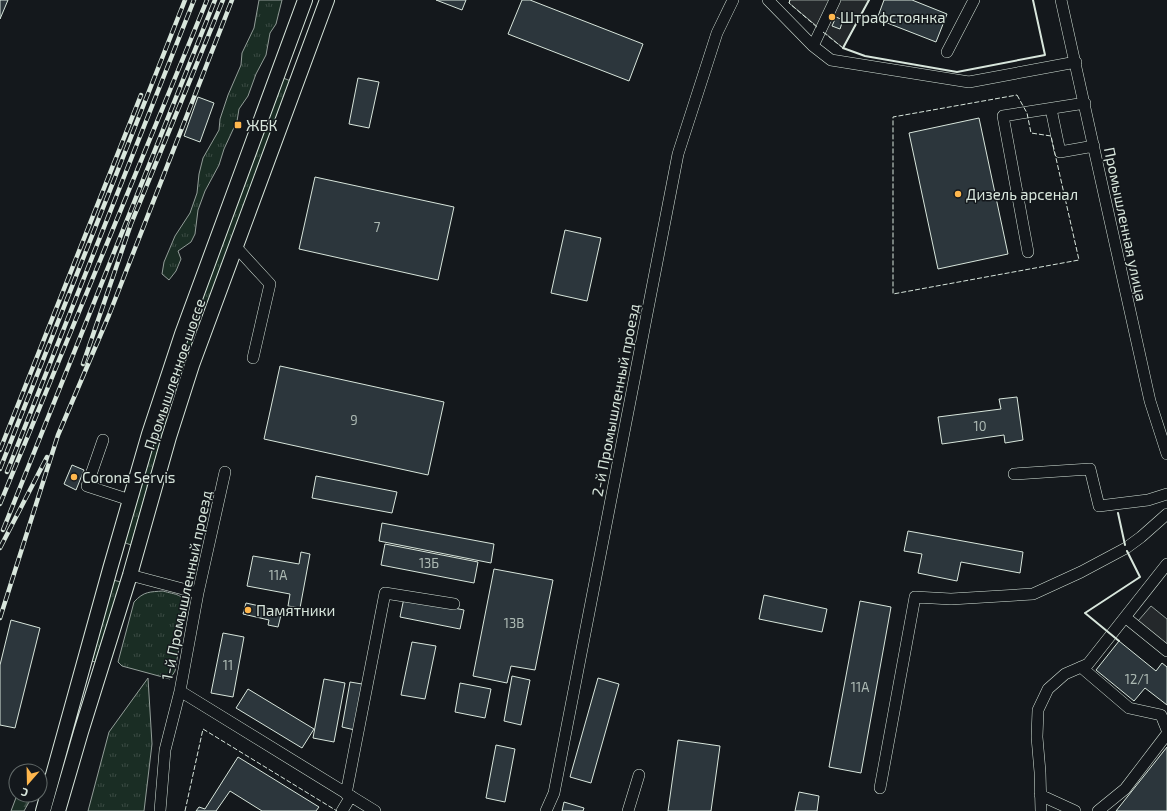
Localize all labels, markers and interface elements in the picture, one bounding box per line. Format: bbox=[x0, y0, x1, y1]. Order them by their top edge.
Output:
place label: Штрафстоянка bbox=[840, 8, 945, 26]
marker: Штрафстоянка bbox=[827, 12, 837, 22]
place label: ЖБК bbox=[246, 116, 278, 134]
marker: ЖБК bbox=[233, 120, 243, 130]
street label: Промышленная улица bbox=[1100, 145, 1151, 303]
place label: Дизель арсенал bbox=[966, 185, 1078, 203]
marker: Дизель арсенал bbox=[953, 189, 963, 199]
house number: 7 bbox=[374, 219, 381, 235]
street label: Промышленное шоссе bbox=[140, 296, 208, 452]
street label: 2-й Промышленный проезд bbox=[587, 302, 643, 498]
house number: 9 bbox=[350, 412, 358, 428]
house number: 10 bbox=[973, 418, 987, 434]
place label: Corona Servis bbox=[82, 468, 175, 486]
marker: Corona Servis bbox=[69, 472, 79, 482]
street label: 1-й Промышленный проезд bbox=[157, 488, 215, 682]
house number: 13Б bbox=[419, 555, 439, 571]
house number: 11А bbox=[269, 567, 287, 583]
place label: Памятники bbox=[256, 601, 335, 619]
marker: Памятники bbox=[243, 605, 253, 615]
house number: 13В bbox=[504, 615, 524, 631]
house number: 11 bbox=[223, 657, 233, 673]
house number: 12/1 bbox=[1125, 671, 1149, 687]
house number: 11А bbox=[851, 679, 869, 695]
north arrow bbox=[8, 763, 48, 803]
text: С bbox=[19, 785, 30, 800]

